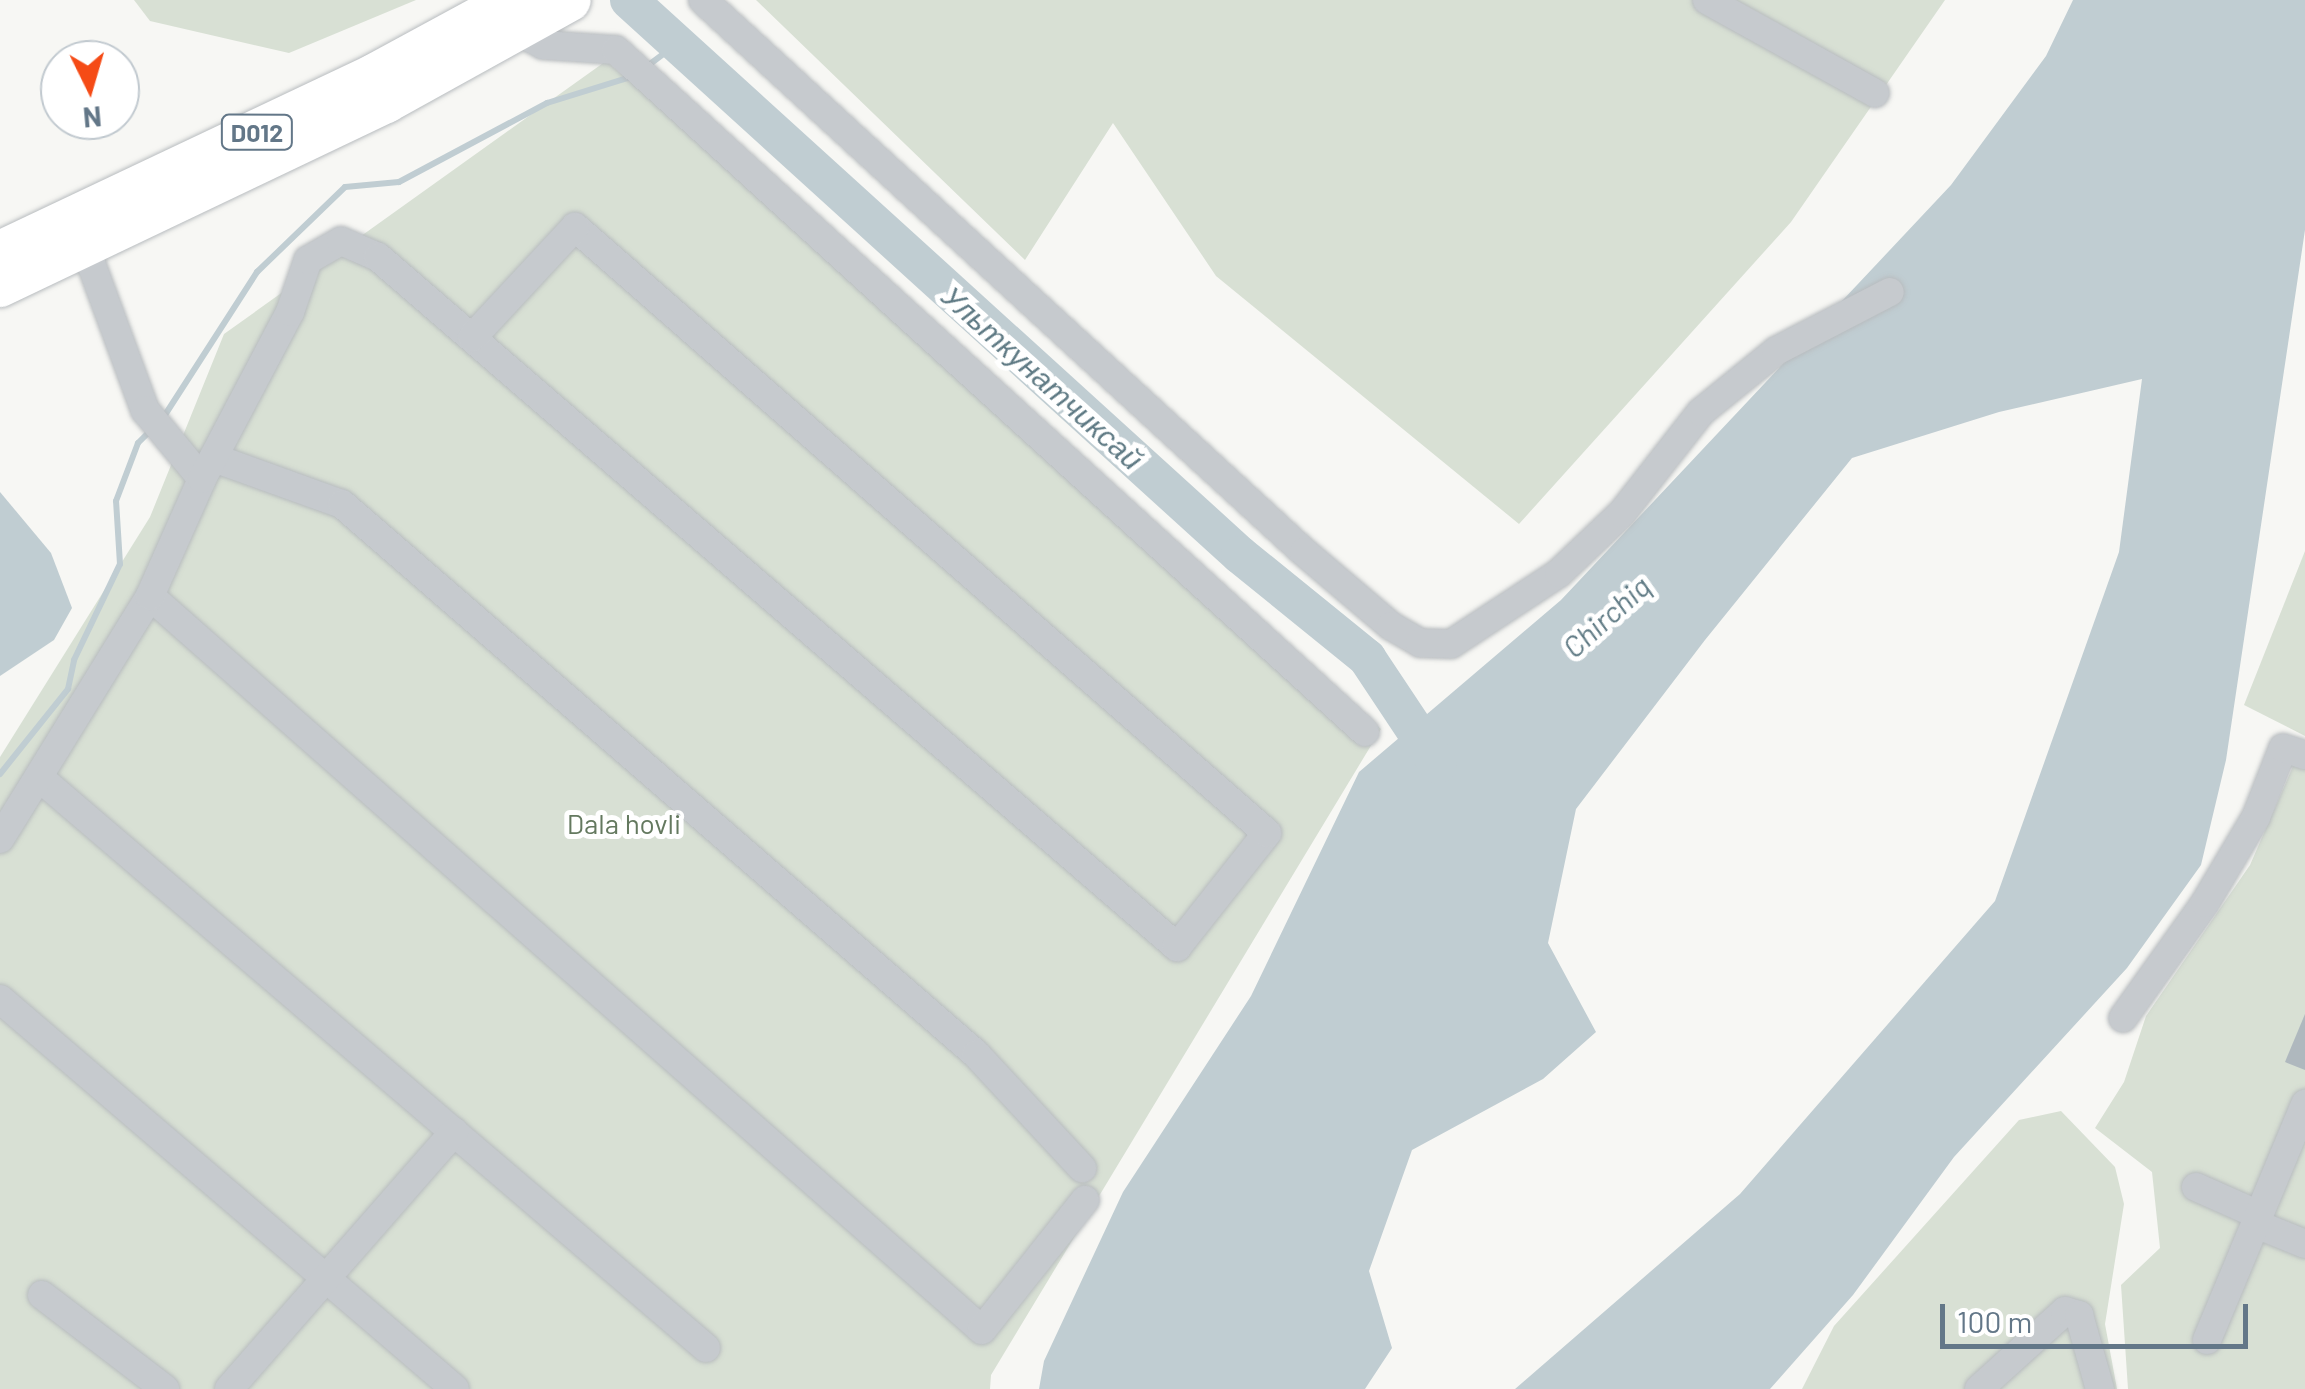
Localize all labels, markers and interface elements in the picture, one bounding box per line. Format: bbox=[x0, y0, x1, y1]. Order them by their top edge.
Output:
north arrow bbox=[40, 40, 140, 140]
text: N bbox=[82, 100, 103, 136]
road number: D012 bbox=[220, 112, 294, 152]
water label: Ульткунатчиксай bbox=[935, 277, 1151, 477]
water label: Chirchiq bbox=[1555, 567, 1657, 665]
park label: Dala hovli bbox=[567, 806, 681, 840]
scale bar bbox=[1945, 1284, 2252, 1346]
text: 100 m bbox=[1957, 1303, 2032, 1339]

